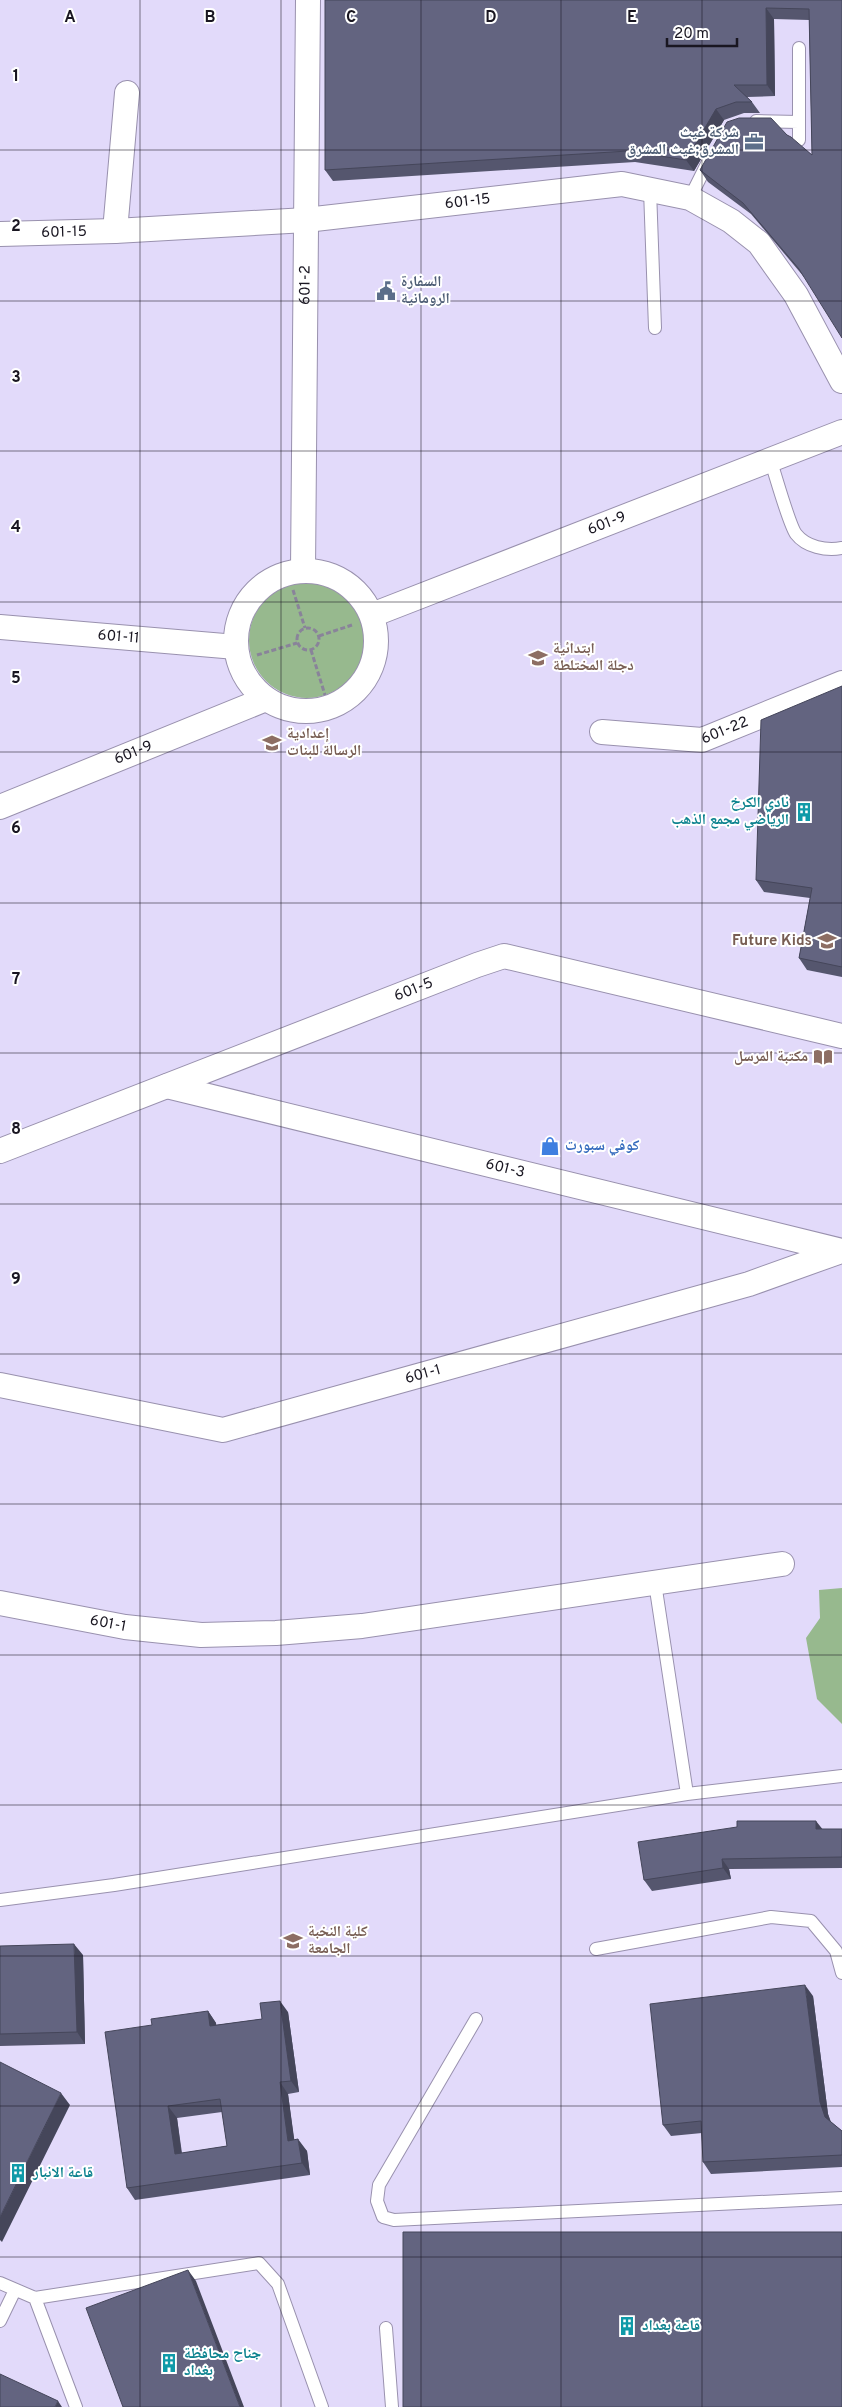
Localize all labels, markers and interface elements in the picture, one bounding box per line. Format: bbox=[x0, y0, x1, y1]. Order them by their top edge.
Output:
text: A bbox=[64, 8, 76, 28]
text: B bbox=[204, 8, 216, 28]
text: C bbox=[346, 8, 356, 28]
text: D bbox=[485, 8, 497, 28]
text: E bbox=[627, 8, 637, 28]
scale bar bbox=[667, 15, 737, 47]
text: 20 m bbox=[674, 25, 709, 44]
text: 1 bbox=[13, 67, 19, 87]
place label: شركة غيث المشرق;غيث المشرق bbox=[626, 124, 739, 160]
office icon: شركة غيث المشرق;غيث المشرق bbox=[743, 131, 765, 153]
street label: 601-15 bbox=[444, 190, 491, 214]
text: 2 bbox=[11, 217, 21, 237]
street label: 601-15 bbox=[41, 222, 87, 242]
street label: 601-2 bbox=[296, 265, 315, 305]
place label: السفارة الرومانية bbox=[401, 273, 450, 309]
public building icon: السفارة الرومانية bbox=[375, 280, 397, 302]
text: 3 bbox=[11, 368, 21, 388]
street label: 601-9 bbox=[585, 507, 629, 540]
text: 4 bbox=[11, 518, 21, 538]
street label: 601-11 bbox=[97, 626, 140, 648]
place label: ابتدائية دجلة المختلطة bbox=[553, 640, 634, 676]
school or university icon: ابتدائية دجلة المختلطة bbox=[527, 647, 549, 669]
text: 5 bbox=[11, 669, 21, 689]
street label: 601-22 bbox=[698, 713, 751, 749]
place label: إعدادية الرسالة للبنات bbox=[287, 725, 361, 761]
school or university icon: إعدادية الرسالة للبنات bbox=[261, 732, 283, 754]
street label: 601-9 bbox=[111, 737, 155, 769]
place label: نادي الكرخ الرياضي مجمع الذهب bbox=[671, 794, 789, 830]
building icon: نادي الكرخ الرياضي مجمع الذهب bbox=[793, 801, 815, 823]
text: 6 bbox=[11, 819, 21, 839]
school or university icon: Future Kids bbox=[816, 930, 838, 952]
place label: Future Kids bbox=[732, 932, 812, 951]
text: 7 bbox=[12, 970, 20, 990]
street label: 601-5 bbox=[391, 974, 436, 1006]
library icon: مكتبة المرسل bbox=[812, 1046, 834, 1068]
place label: مكتبة المرسل bbox=[734, 1048, 808, 1067]
text: 8 bbox=[11, 1120, 21, 1140]
shop icon: كوفي سبورت bbox=[539, 1135, 561, 1157]
place label: كوفي سبورت bbox=[565, 1137, 640, 1156]
street label: 601-3 bbox=[483, 1155, 527, 1183]
text: 9 bbox=[11, 1270, 21, 1290]
street label: 601-1 bbox=[403, 1360, 443, 1389]
street label: 601-1 bbox=[88, 1611, 128, 1637]
place label: كلية النخبة الجامعة bbox=[308, 1923, 368, 1959]
school or university icon: كلية النخبة الجامعة bbox=[282, 1930, 304, 1952]
building icon: قاعة الانبار bbox=[7, 2162, 29, 2184]
place label: قاعة الانبار bbox=[32, 2164, 93, 2183]
building icon: قاعة بغداد bbox=[616, 2315, 638, 2337]
place label: قاعة بغداد bbox=[642, 2317, 700, 2336]
place label: جناح محافظة بغداد bbox=[184, 2345, 262, 2381]
building icon: جناح محافظة بغداد bbox=[158, 2352, 180, 2374]

